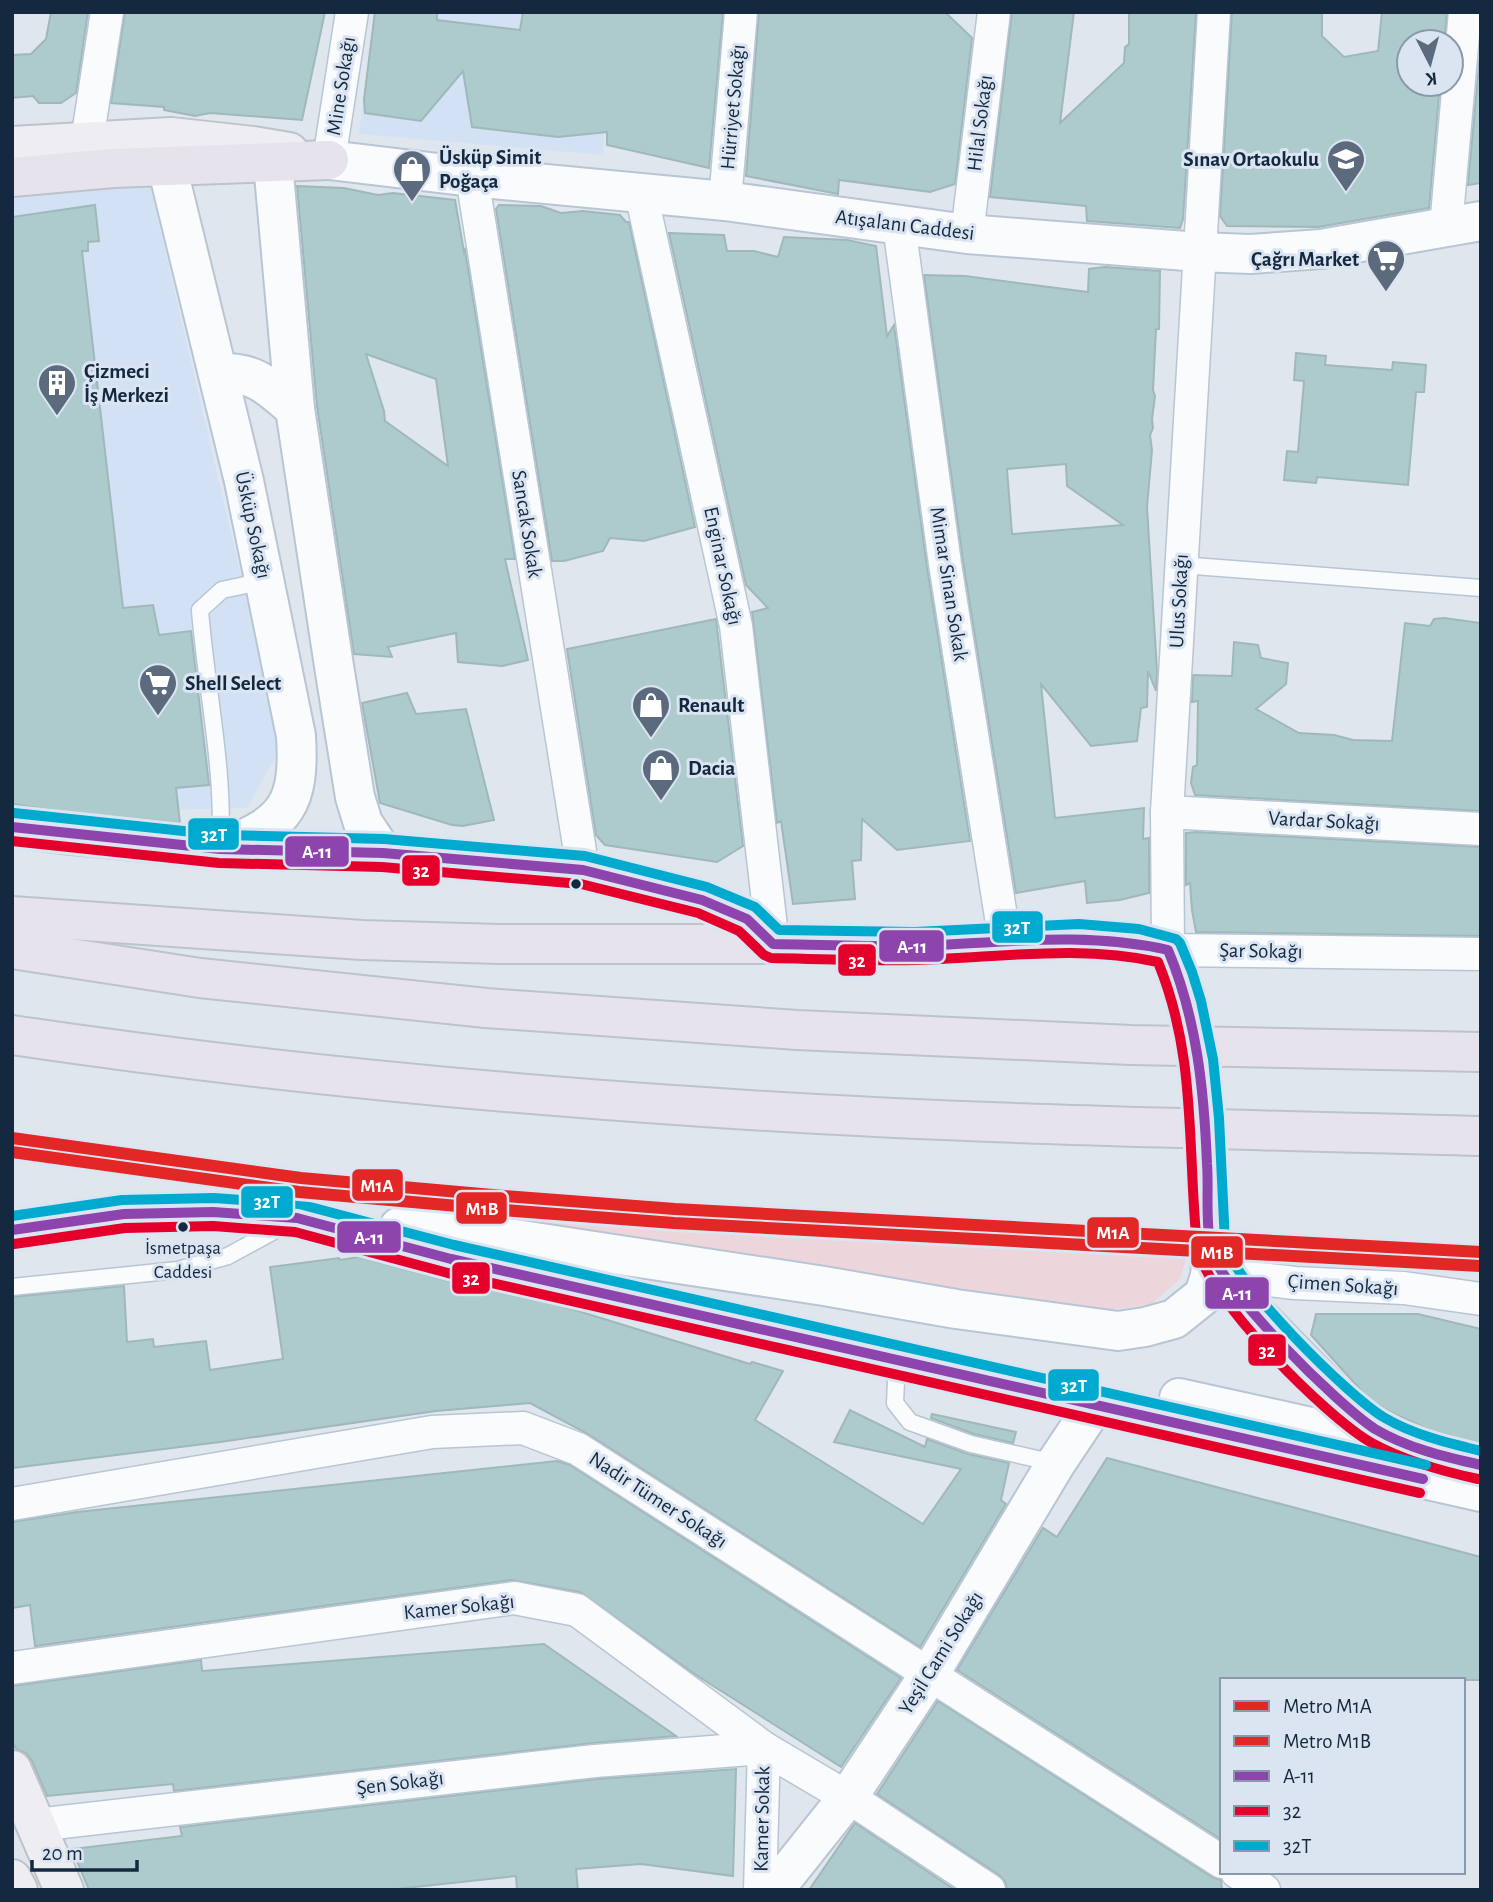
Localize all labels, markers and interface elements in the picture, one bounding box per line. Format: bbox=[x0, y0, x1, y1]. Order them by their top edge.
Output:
north arrow bbox=[1395, 28, 1465, 98]
street label: Mine Sokağı bbox=[323, 35, 359, 137]
street label: Hürriyet Sokağı bbox=[717, 43, 749, 171]
text: K bbox=[1424, 68, 1438, 89]
street label: Hilal Sokağı bbox=[964, 74, 996, 172]
school or university icon: Sınav Ortaokulu bbox=[1325, 138, 1367, 193]
place label: Üsküp Simit Poğaça bbox=[439, 145, 541, 192]
shop icon: Üsküp Simit Poğaça bbox=[391, 148, 433, 203]
place label: Sınav Ortaokulu bbox=[1183, 149, 1319, 170]
street label: Atışalanı Caddesi bbox=[834, 206, 976, 244]
supermarket icon: Çağrı Market bbox=[1365, 238, 1407, 293]
place label: Çağrı Market bbox=[1251, 249, 1359, 270]
place label: Çizmeci İş Merkezi bbox=[84, 361, 169, 406]
building icon: Çizmeci İş Merkezi bbox=[36, 362, 78, 417]
street label: Üsküp Sokağı bbox=[231, 469, 276, 581]
street label: Sancak Sokak bbox=[508, 469, 546, 580]
street label: Enginar Sokağı bbox=[700, 505, 746, 627]
street label: Mimar Sinan Sokak bbox=[926, 505, 972, 663]
street label: Ulus Sokağı bbox=[1166, 553, 1192, 649]
supermarket icon: Shell Select bbox=[137, 662, 179, 717]
place label: Shell Select bbox=[185, 673, 281, 694]
shop icon: Renault bbox=[630, 684, 672, 739]
place label: Renault bbox=[678, 695, 744, 716]
shop icon: Dacia bbox=[640, 747, 682, 802]
place label: Dacia bbox=[688, 758, 735, 779]
street label: Vardar Sokağı bbox=[1268, 808, 1380, 834]
line badge: 32T bbox=[187, 817, 240, 851]
text: 32T bbox=[201, 826, 228, 845]
line badge: A-11 bbox=[284, 835, 350, 868]
text: A-11 bbox=[302, 843, 332, 862]
line badge: 32 bbox=[401, 854, 441, 887]
text: 32 bbox=[412, 862, 430, 881]
unlabelled marker bbox=[569, 877, 583, 891]
line badge: 32T bbox=[991, 910, 1044, 944]
text: 32T bbox=[1004, 919, 1031, 938]
line badge: A-11 bbox=[878, 929, 945, 963]
text: A-11 bbox=[897, 938, 927, 957]
street label: Şar Sokağı bbox=[1219, 940, 1303, 962]
line badge: 32 bbox=[837, 943, 877, 977]
text: 32 bbox=[848, 952, 866, 971]
line badge: M1A bbox=[351, 1168, 404, 1202]
text: M1A bbox=[360, 1177, 394, 1196]
line badge: 32T bbox=[240, 1185, 294, 1219]
line badge: M1B bbox=[455, 1191, 508, 1225]
text: 32T bbox=[254, 1193, 281, 1212]
text: M1B bbox=[466, 1200, 498, 1219]
line badge: M1A bbox=[1086, 1216, 1140, 1249]
marker: İsmetpaşa Caddesi bbox=[176, 1220, 190, 1234]
line badge: A-11 bbox=[336, 1220, 402, 1254]
text: M1A bbox=[1096, 1224, 1130, 1243]
text: A-11 bbox=[354, 1229, 384, 1248]
line badge: M1B bbox=[1190, 1235, 1244, 1269]
place label: İsmetpaşa Caddesi bbox=[145, 1238, 221, 1282]
text: M1B bbox=[1201, 1244, 1233, 1263]
line badge: 32 bbox=[451, 1261, 491, 1295]
text: 32 bbox=[462, 1270, 480, 1289]
street label: Çimen Sokağı bbox=[1287, 1271, 1399, 1299]
line badge: A-11 bbox=[1204, 1276, 1270, 1310]
text: A-11 bbox=[1222, 1285, 1252, 1304]
line badge: 32 bbox=[1247, 1333, 1287, 1367]
text: 32 bbox=[1258, 1342, 1276, 1361]
line badge: 32T bbox=[1047, 1368, 1100, 1402]
text: 32T bbox=[1061, 1377, 1088, 1396]
street label: Nadir Tümer Sokağı bbox=[585, 1448, 731, 1552]
street label: Yeşil Cami Sokağı bbox=[895, 1588, 987, 1718]
street label: Kamer Sokağı bbox=[402, 1591, 516, 1623]
legend bbox=[1220, 1678, 1465, 1874]
text: Metro M1A bbox=[1283, 1696, 1372, 1717]
text: Metro M1B bbox=[1283, 1731, 1371, 1752]
street label: Kamer Sokak bbox=[751, 1766, 773, 1872]
text: A-11 bbox=[1283, 1766, 1315, 1787]
street label: Şen Sokağı bbox=[355, 1767, 445, 1799]
text: 32 bbox=[1283, 1801, 1301, 1822]
scale bar bbox=[32, 1828, 136, 1872]
text: 32T bbox=[1283, 1836, 1312, 1857]
text: 20 m bbox=[42, 1843, 83, 1864]

